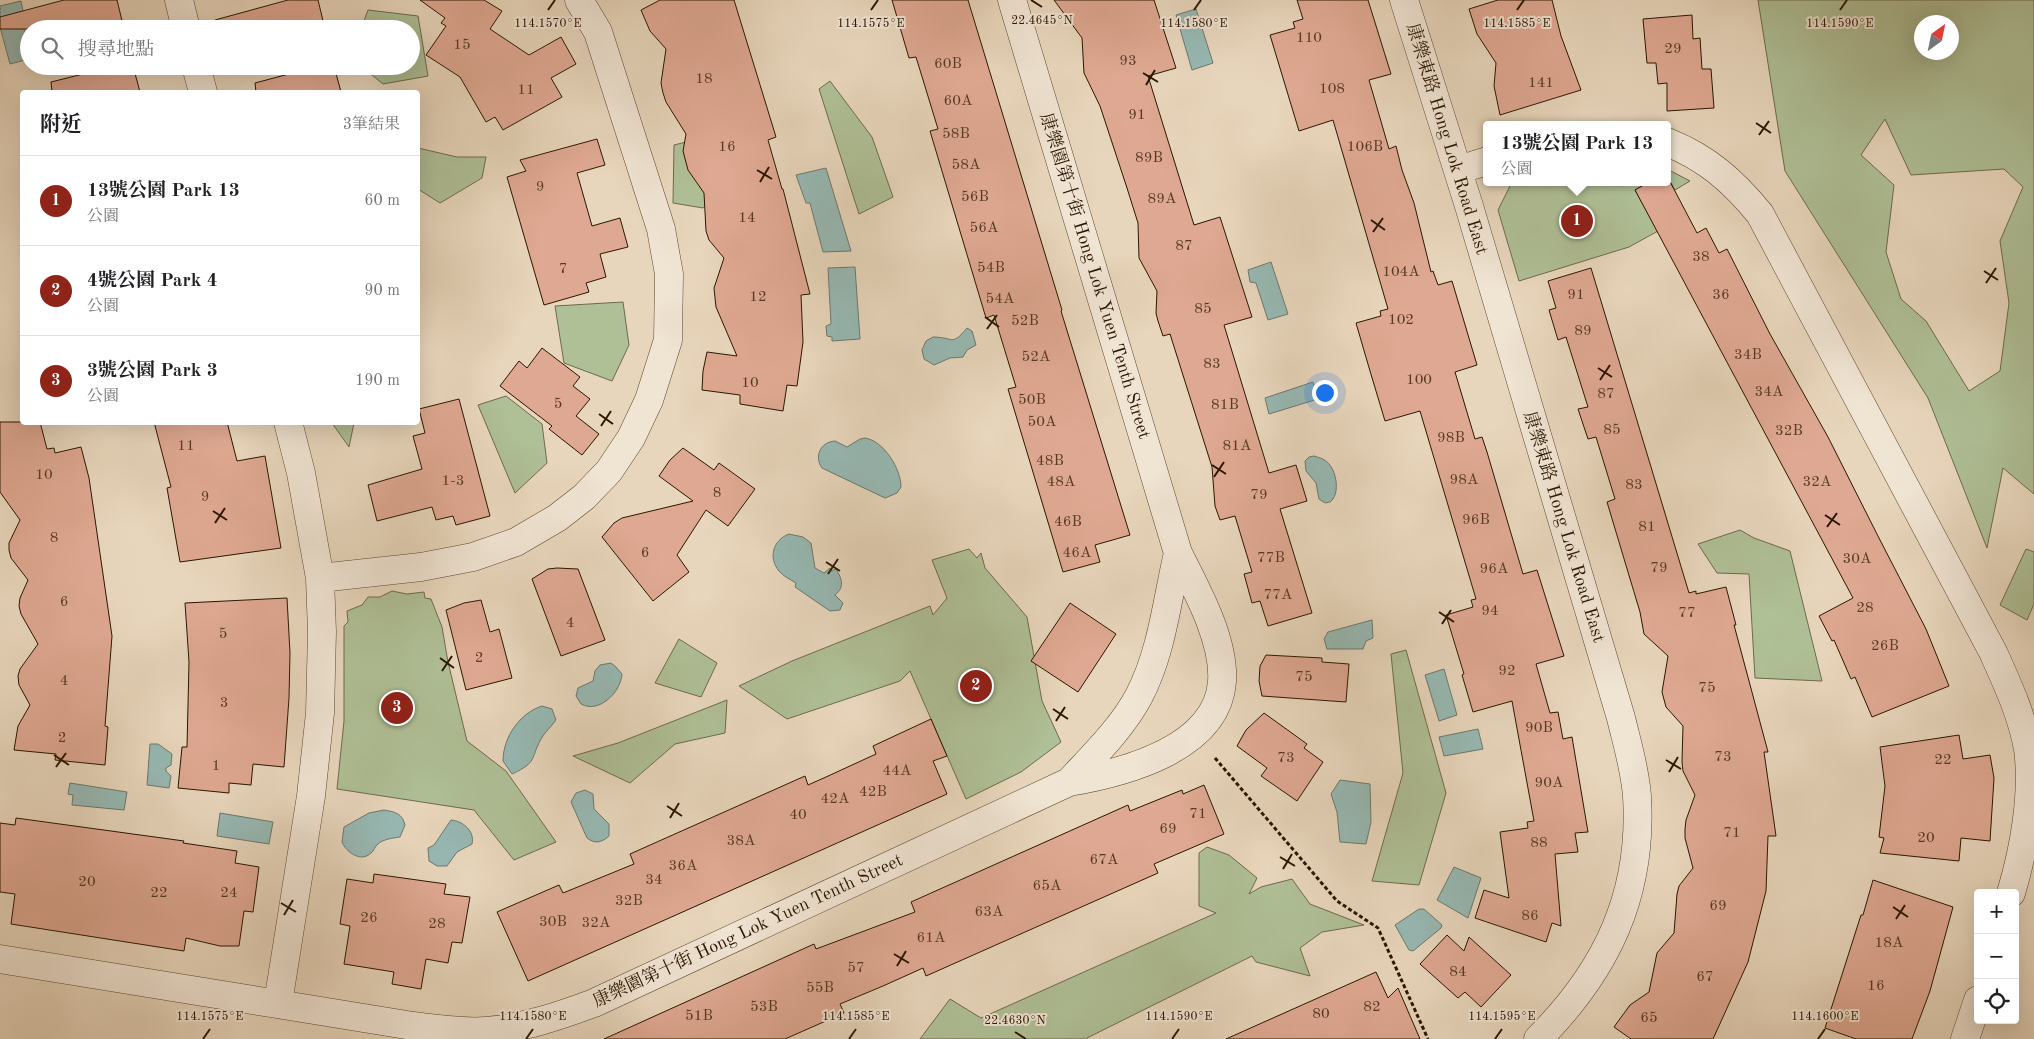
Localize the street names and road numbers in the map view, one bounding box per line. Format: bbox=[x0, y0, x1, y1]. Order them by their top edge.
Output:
street label: 康樂東路 Hong Lok Road East bbox=[1403, 21, 1493, 257]
street label: 康樂園第十街 Hong Lok Yuen Tenth Street bbox=[1037, 110, 1155, 441]
street label: 康樂東路 Hong Lok Road East bbox=[1520, 409, 1610, 645]
street label: 康樂園第十街 Hong Lok Yuen Tenth Street bbox=[589, 849, 906, 1011]

